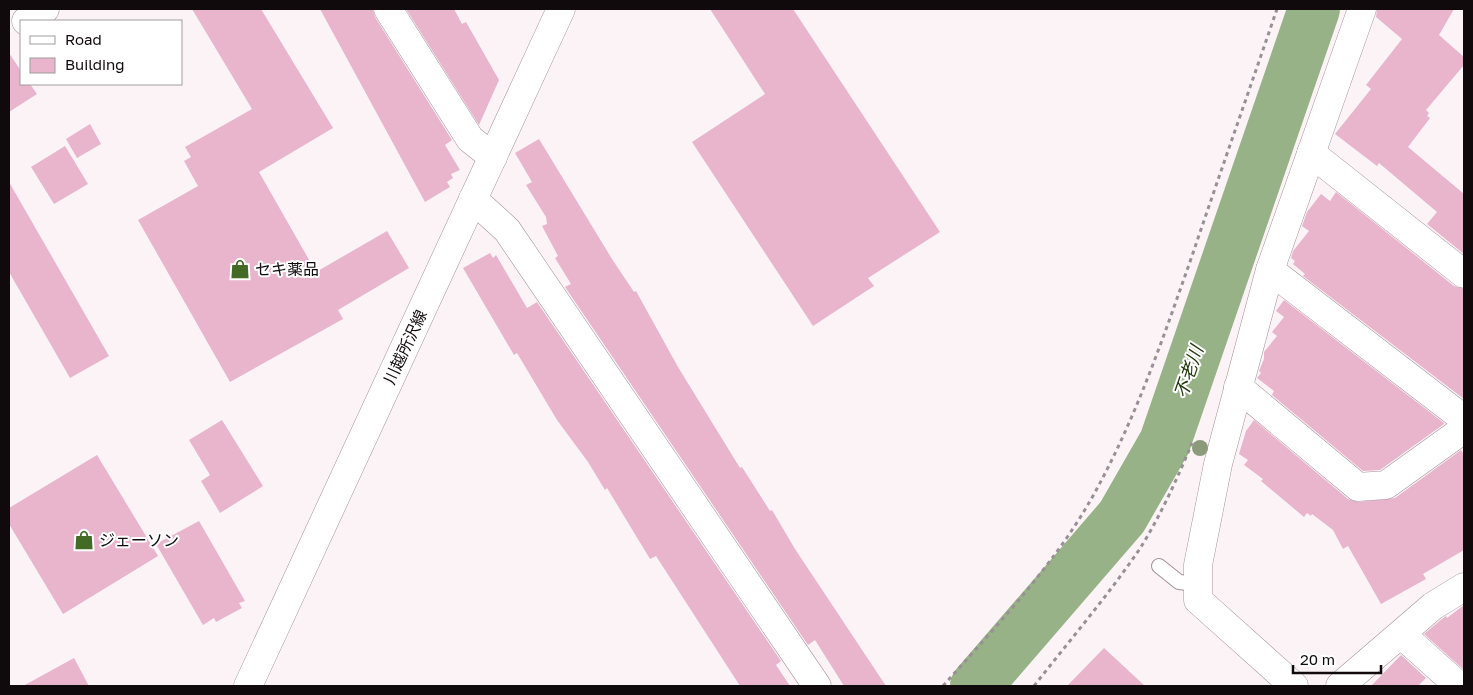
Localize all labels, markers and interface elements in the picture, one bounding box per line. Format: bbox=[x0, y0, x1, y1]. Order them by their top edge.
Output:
legend bbox=[20, 20, 182, 85]
text: Road bbox=[65, 30, 102, 48]
text: Building bbox=[65, 55, 125, 73]
shop icon: セキ薬品 bbox=[229, 258, 251, 280]
place label: セキ薬品 bbox=[255, 259, 319, 279]
street label: 川越所沢線 bbox=[379, 307, 431, 387]
water label: 不老川 bbox=[1169, 341, 1208, 401]
shop icon: ジェーソン bbox=[73, 529, 95, 551]
place label: ジェーソン bbox=[99, 530, 179, 550]
scale bar bbox=[1293, 642, 1380, 674]
text: 20 m bbox=[1300, 650, 1335, 668]

